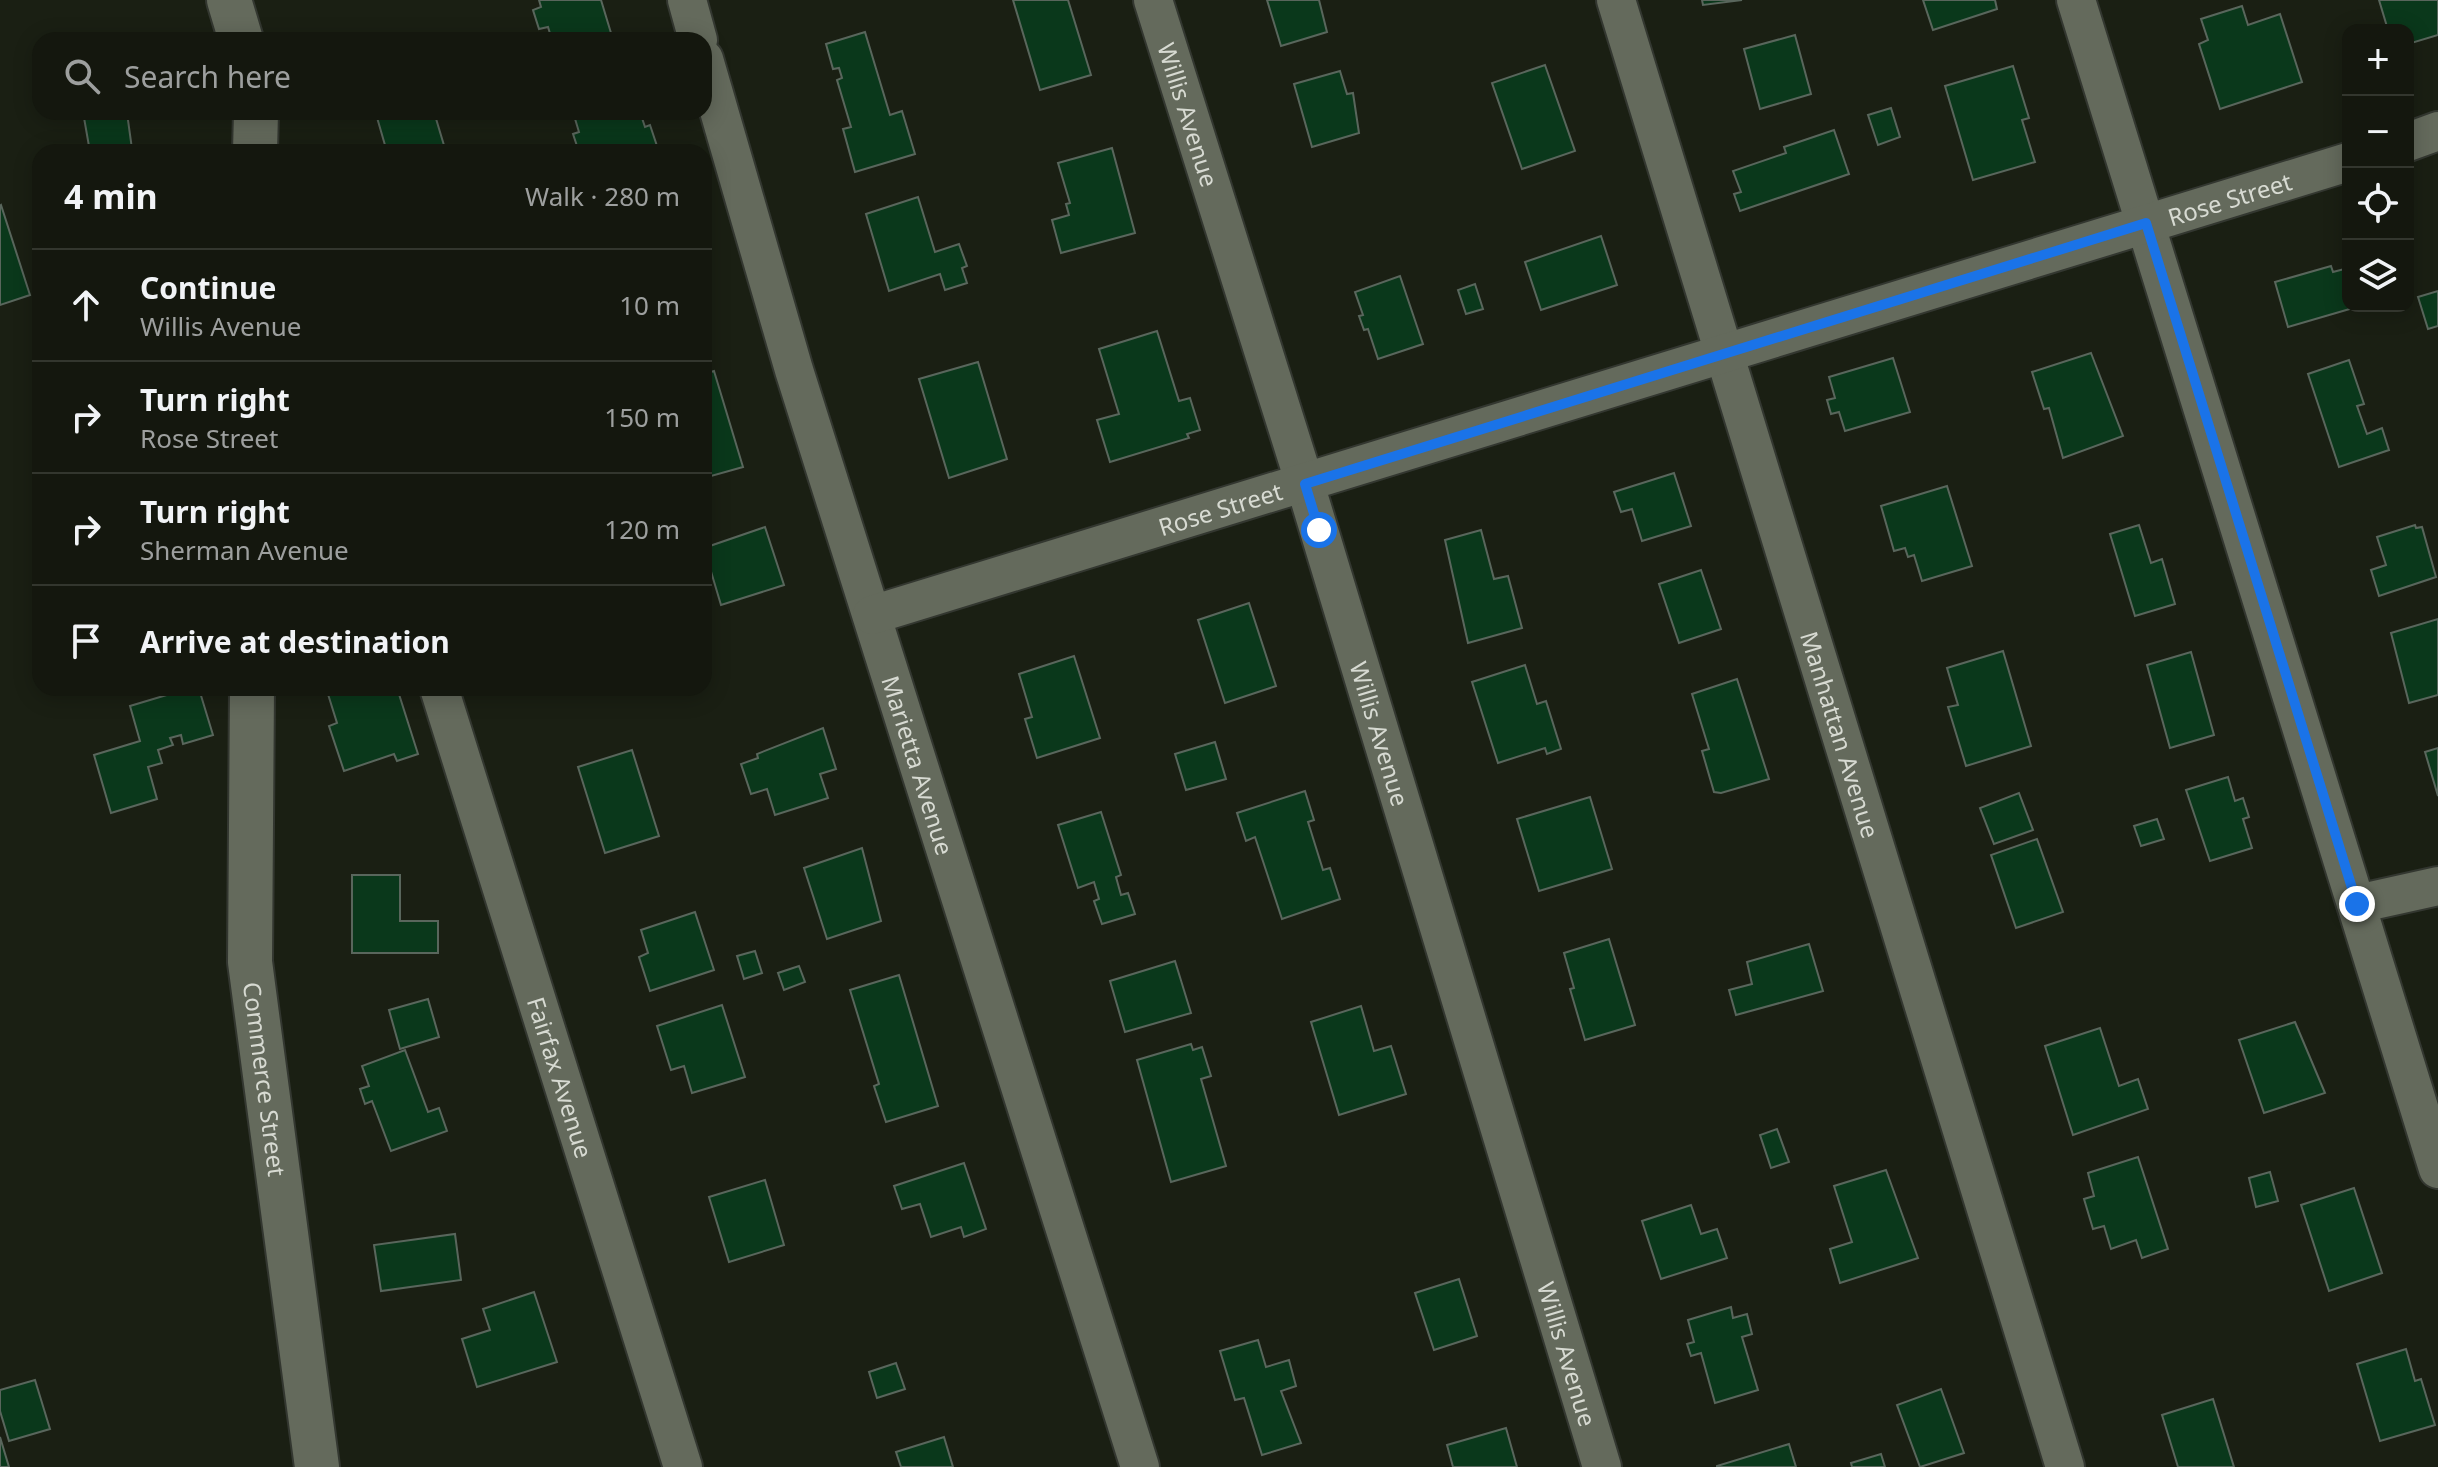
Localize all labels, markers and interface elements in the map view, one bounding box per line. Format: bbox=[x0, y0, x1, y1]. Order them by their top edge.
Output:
map controls bbox=[2342, 24, 2414, 312]
button: + bbox=[2342, 24, 2414, 96]
search box bbox=[32, 32, 712, 120]
street label: Willis Avenue bbox=[1151, 38, 1227, 191]
icon: search bbox=[60, 54, 104, 98]
text: Search here bbox=[124, 56, 291, 97]
button: − bbox=[2342, 96, 2414, 168]
street label: Rose Street bbox=[2164, 164, 2296, 233]
button: locate bbox=[2342, 168, 2414, 240]
text: 4 min bbox=[64, 173, 158, 219]
text: Walk · 280 m bbox=[525, 178, 680, 214]
button: layers bbox=[2342, 240, 2414, 312]
text: Continue bbox=[140, 267, 276, 308]
icon: ahead bbox=[64, 283, 108, 327]
text: 10 m bbox=[619, 287, 680, 323]
text: Willis Avenue bbox=[140, 308, 302, 344]
text: Turn right bbox=[140, 379, 290, 420]
icon: right bbox=[64, 395, 108, 439]
text: 150 m bbox=[604, 399, 680, 435]
text: Rose Street bbox=[140, 420, 278, 456]
street label: Rose Street bbox=[1154, 474, 1286, 543]
text: Turn right bbox=[140, 491, 290, 532]
icon: right bbox=[64, 507, 108, 551]
text: 120 m bbox=[604, 511, 680, 547]
route start bbox=[1301, 512, 1337, 548]
text: Sherman Avenue bbox=[140, 532, 349, 568]
icon: arrive bbox=[64, 619, 108, 663]
text: Arrive at destination bbox=[140, 621, 450, 662]
street label: Manhattan Avenue bbox=[1794, 627, 1888, 842]
street label: Willis Avenue bbox=[1343, 657, 1418, 810]
street label: Marietta Avenue bbox=[875, 671, 962, 859]
route end bbox=[2339, 886, 2375, 922]
street label: Commerce Street bbox=[236, 980, 295, 1179]
street label: Fairfax Avenue bbox=[520, 993, 602, 1162]
street label: Willis Avenue bbox=[1530, 1278, 1605, 1430]

